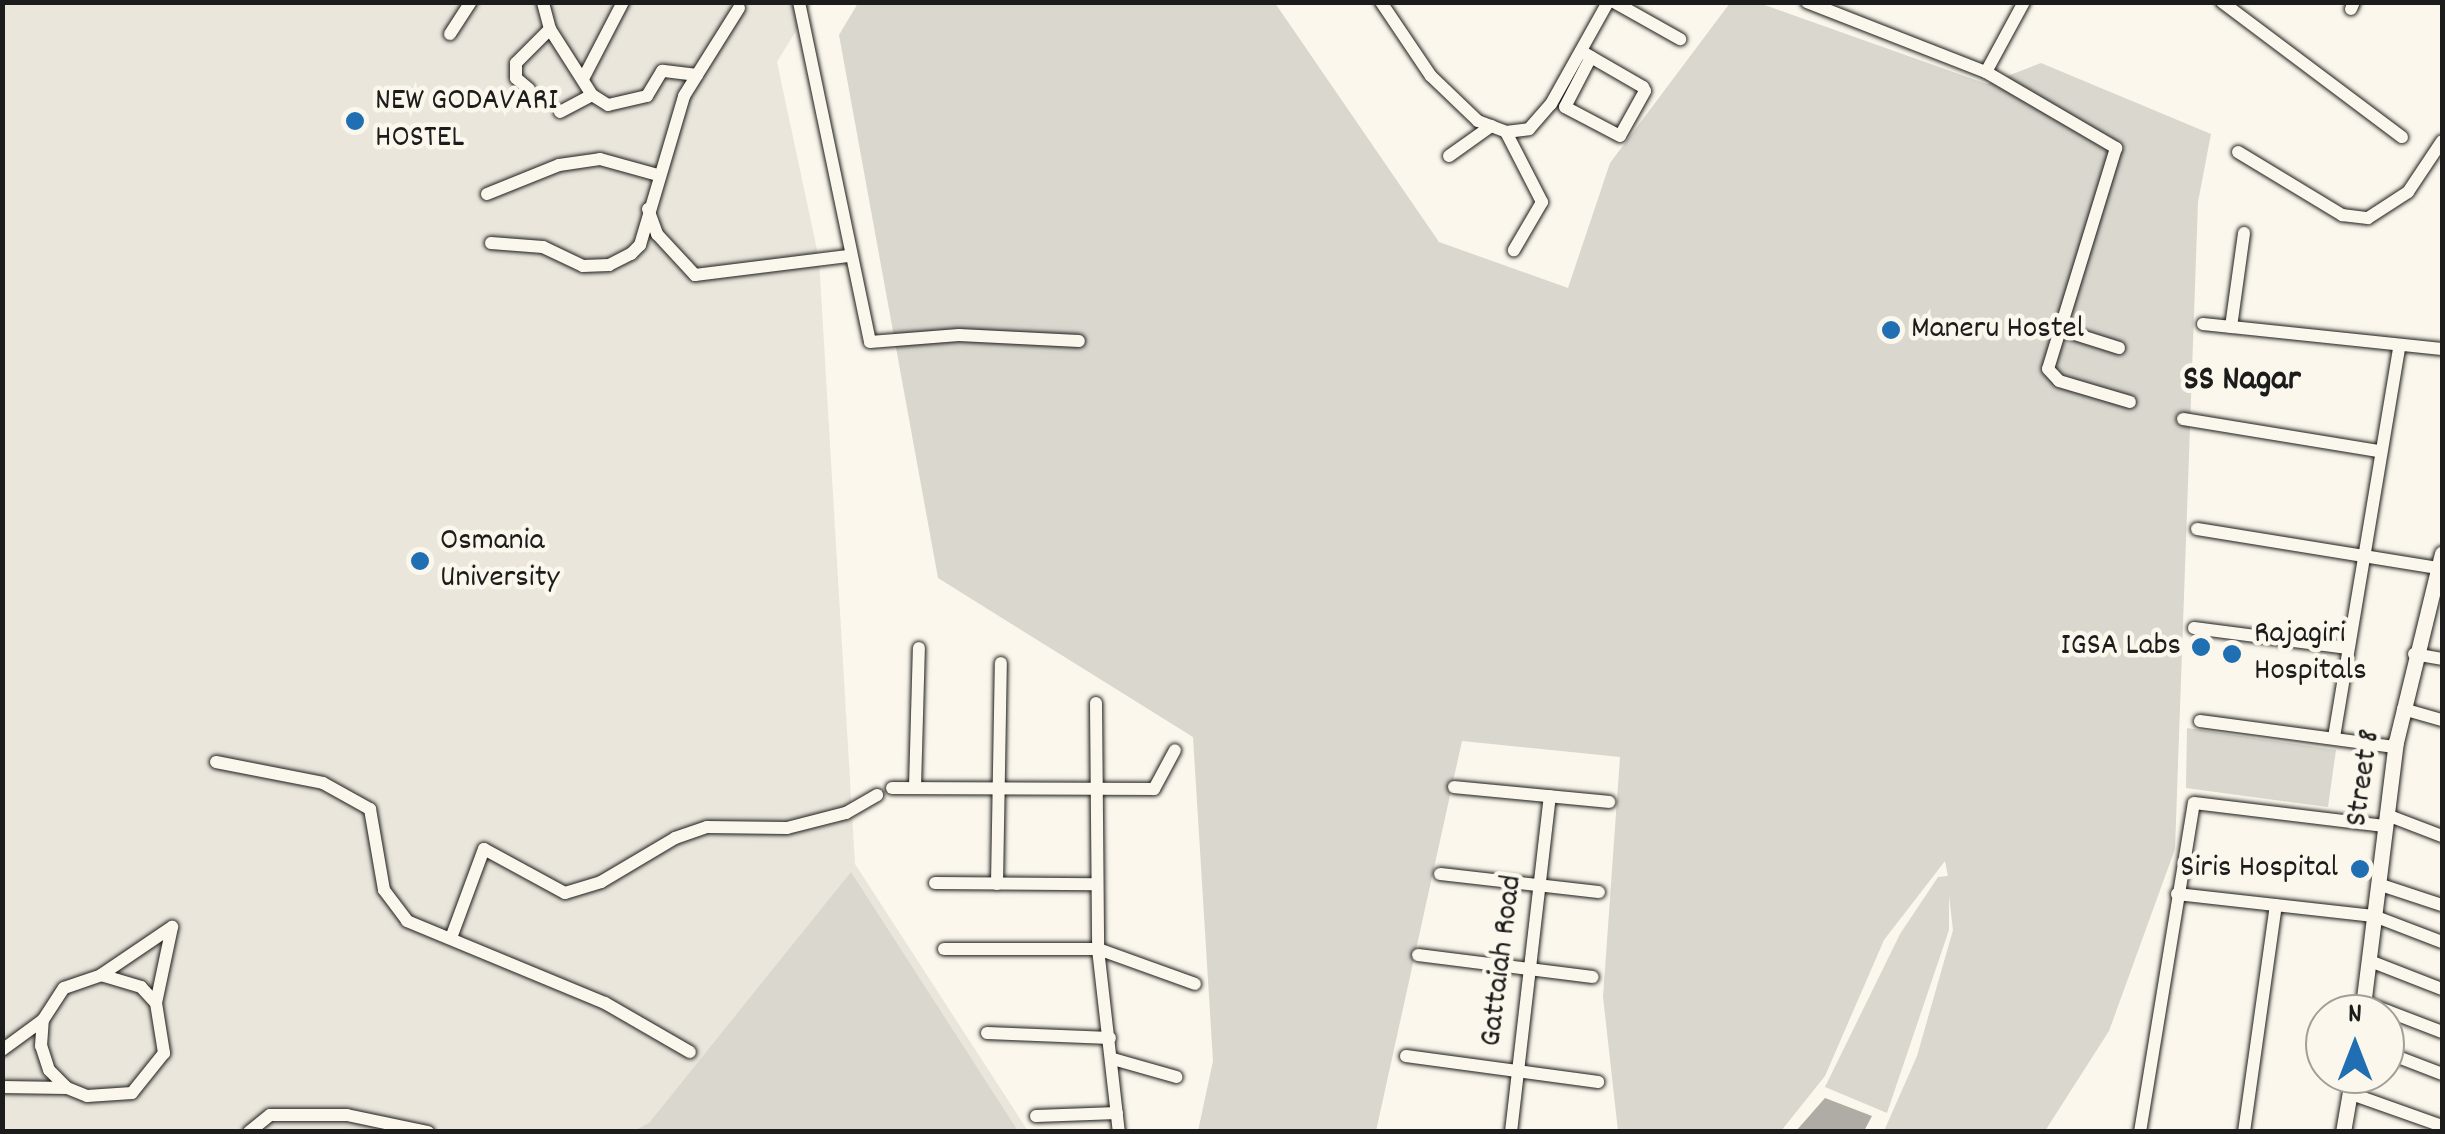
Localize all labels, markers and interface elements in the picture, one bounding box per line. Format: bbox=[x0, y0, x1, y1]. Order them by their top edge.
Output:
place label: NEW GODAVARI HOSTEL bbox=[375, 84, 558, 159]
marker: NEW GODAVARI HOSTEL bbox=[344, 110, 366, 132]
place label: Maneru Hostel bbox=[1911, 311, 2084, 349]
marker: Maneru Hostel bbox=[1880, 319, 1902, 341]
district label: SS Nagar bbox=[2183, 360, 2301, 402]
place label: Osmania University bbox=[440, 524, 559, 599]
marker: Osmania University bbox=[409, 550, 431, 572]
place label: Rajagiri Hospitals bbox=[2254, 617, 2367, 692]
place label: IGSA Labs bbox=[2061, 628, 2181, 666]
marker: IGSA Labs bbox=[2190, 636, 2212, 658]
marker: Rajagiri Hospitals bbox=[2219, 641, 2245, 667]
street label: Street 8 bbox=[2339, 727, 2391, 829]
place label: Siris Hospital bbox=[2180, 850, 2338, 888]
marker: Siris Hospital bbox=[2347, 856, 2373, 882]
street label: Gattaiah Road bbox=[1473, 873, 1533, 1049]
north arrow bbox=[2305, 994, 2405, 1094]
text: N bbox=[2348, 996, 2362, 1036]

